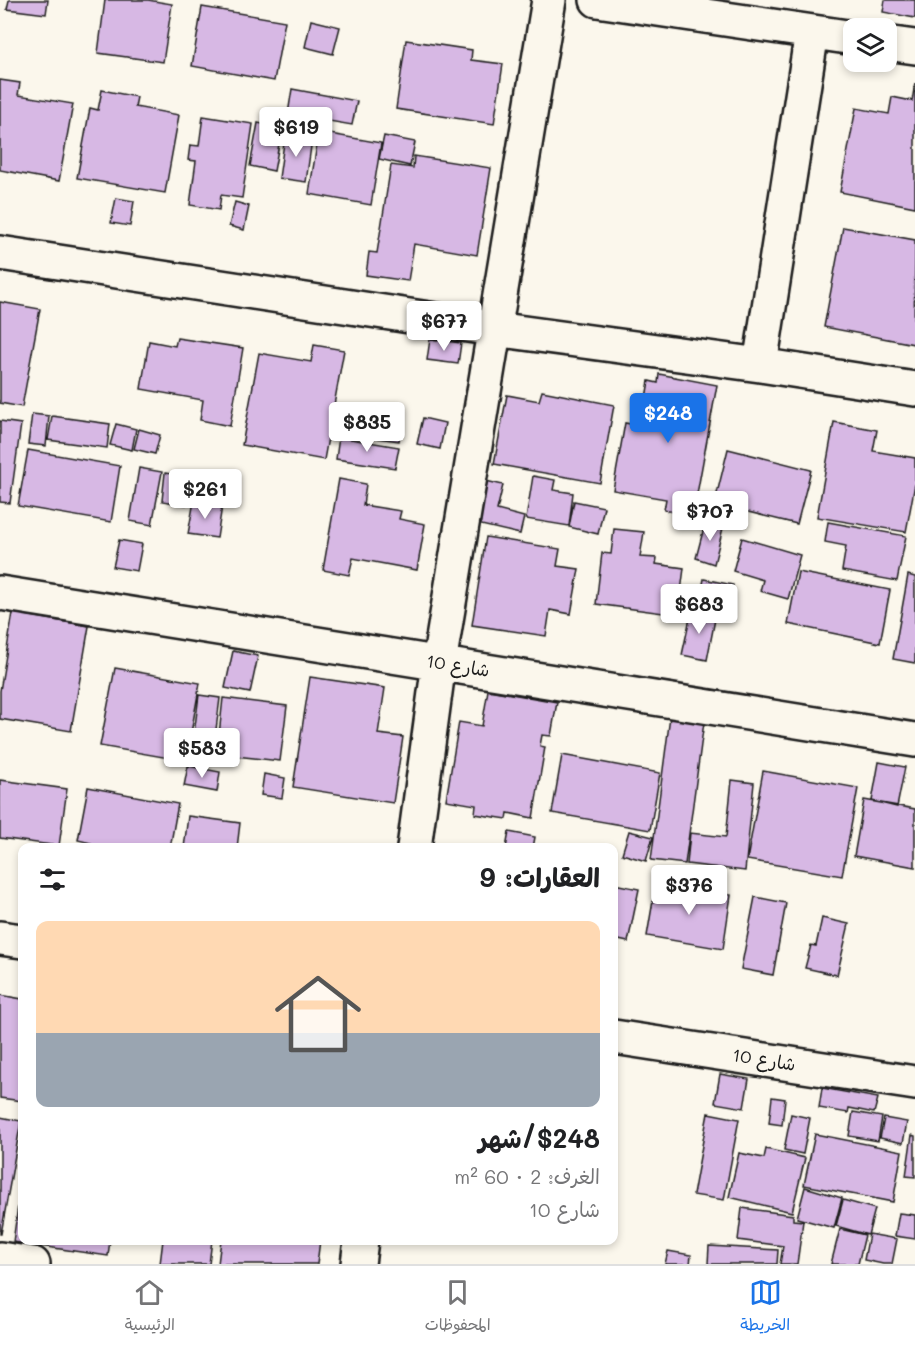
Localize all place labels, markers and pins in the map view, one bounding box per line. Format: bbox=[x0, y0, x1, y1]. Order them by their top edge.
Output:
pin: $619 bbox=[260, 107, 332, 158]
pin: $677 bbox=[408, 301, 480, 352]
pin: $248 bbox=[632, 393, 704, 444]
pin: $835 bbox=[331, 402, 403, 453]
pin: $261 bbox=[169, 469, 241, 520]
pin: $707 bbox=[674, 491, 746, 542]
pin: $683 bbox=[663, 584, 735, 635]
pin: $583 bbox=[166, 728, 238, 779]
pin: $376 bbox=[653, 865, 725, 916]

